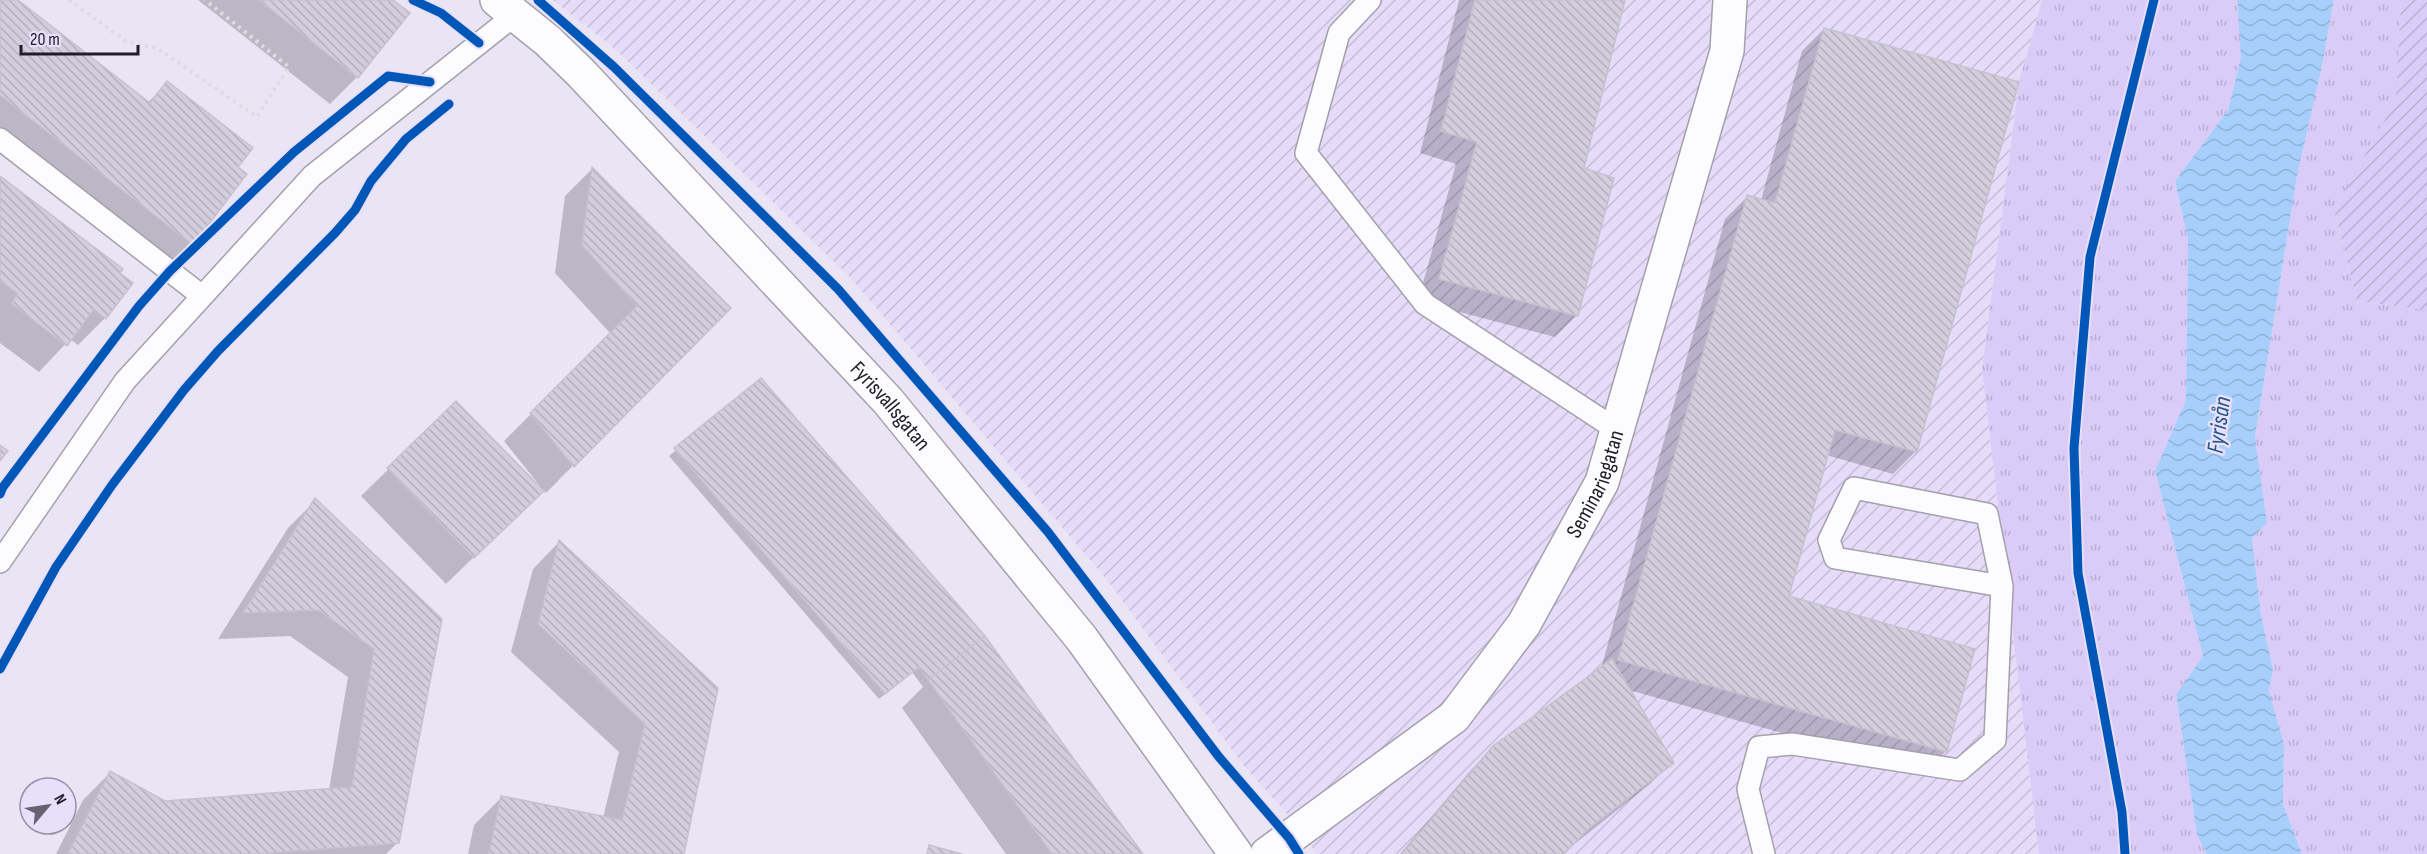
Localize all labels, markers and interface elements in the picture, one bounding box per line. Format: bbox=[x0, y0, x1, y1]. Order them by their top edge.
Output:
scale bar bbox=[21, 18, 138, 56]
text: 20 m bbox=[30, 29, 60, 50]
street label: Fyrisvallsgatan bbox=[845, 356, 936, 456]
water label: Fyrisån bbox=[2201, 395, 2237, 455]
street label: Seminariegatan bbox=[1560, 427, 1630, 543]
north arrow bbox=[18, 776, 78, 836]
text: N bbox=[49, 791, 70, 808]

